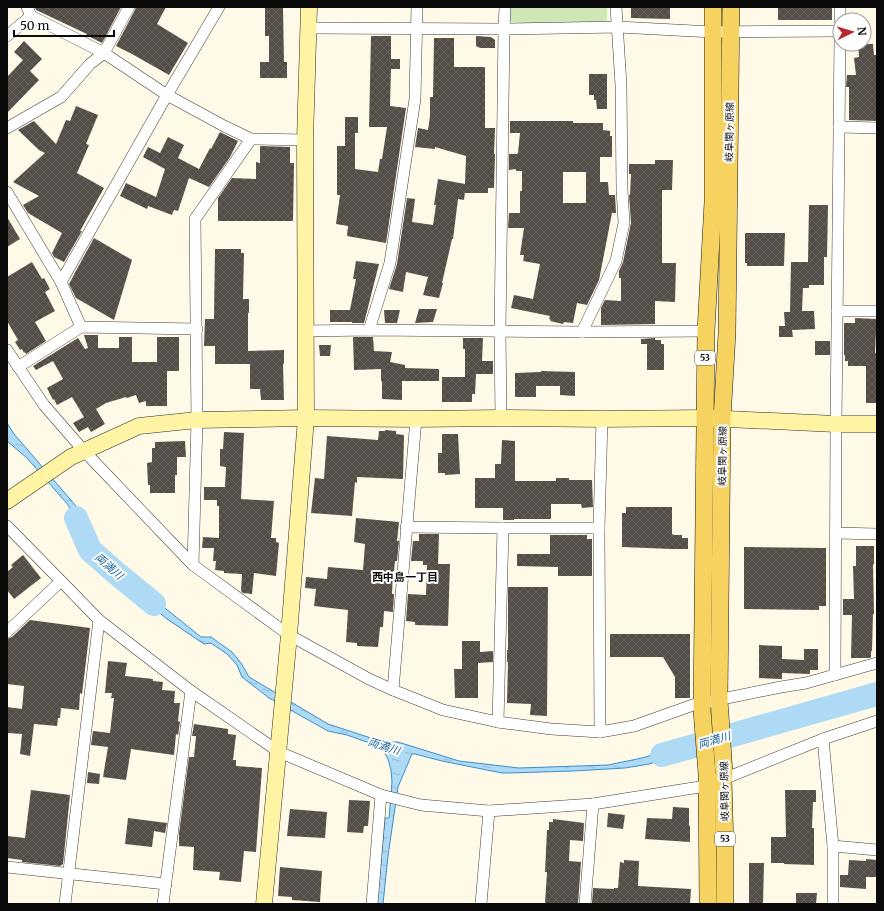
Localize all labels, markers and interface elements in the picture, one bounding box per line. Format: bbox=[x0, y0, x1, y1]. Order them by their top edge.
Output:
scale bar bbox=[14, 12, 114, 38]
north arrow bbox=[832, 12, 872, 52]
text: 50 m bbox=[20, 18, 49, 33]
text: N bbox=[855, 26, 869, 36]
street label: 岐阜関ヶ原線 bbox=[722, 102, 737, 162]
road number: 53 bbox=[695, 351, 715, 365]
street label: 岐阜関ヶ原線 bbox=[715, 426, 730, 486]
water label: 両満川 bbox=[92, 550, 127, 583]
district label: 西中島一丁目 bbox=[372, 570, 438, 584]
water label: 両満川 bbox=[696, 728, 733, 751]
water label: 両満川 bbox=[366, 734, 403, 758]
street label: 岐阜関ヶ原線 bbox=[717, 761, 732, 821]
road number: 53 bbox=[715, 832, 735, 846]

